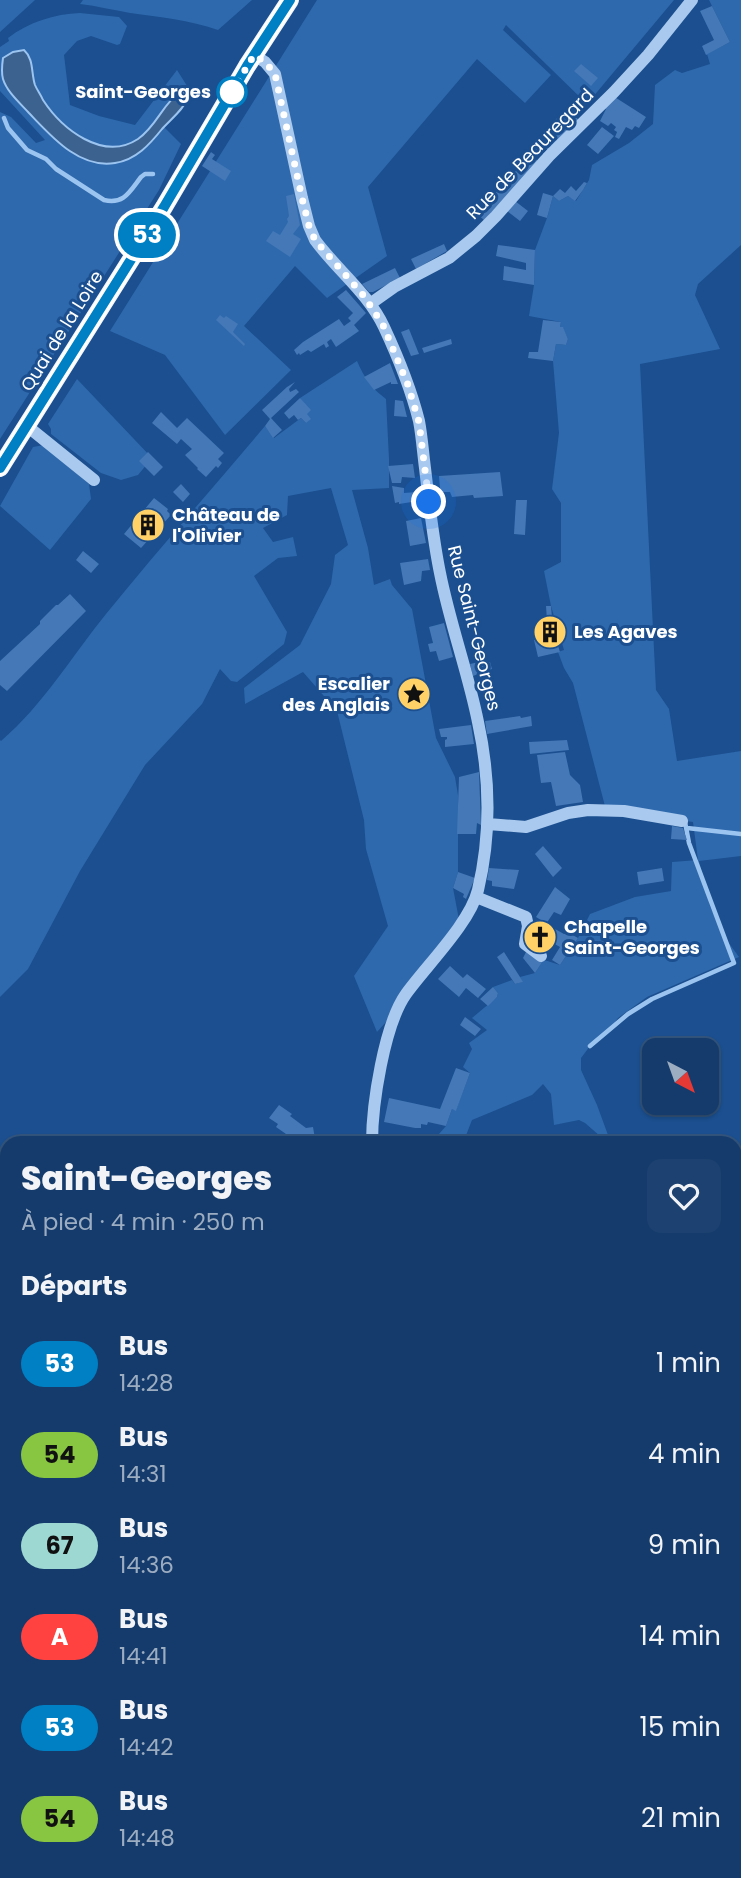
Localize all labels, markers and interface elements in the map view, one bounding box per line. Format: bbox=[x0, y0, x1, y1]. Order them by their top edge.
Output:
marker: Saint-Georges bbox=[217, 77, 247, 107]
place label: Saint-Georges bbox=[75, 79, 211, 104]
street label: Rue de Beauregard bbox=[460, 83, 599, 225]
line badge: 53 bbox=[116, 212, 178, 258]
text: 53 bbox=[132, 218, 162, 251]
street label: Quai de la Loire bbox=[14, 265, 109, 396]
your location bbox=[411, 484, 446, 519]
place label: Château de l'Olivier bbox=[172, 502, 280, 548]
building icon: Château de l'Olivier bbox=[129, 506, 167, 544]
street label: Rue Saint-Georges bbox=[442, 543, 507, 713]
building icon: Les Agaves bbox=[531, 613, 569, 651]
place label: Les Agaves bbox=[574, 619, 678, 644]
place label: Escalier des Anglais bbox=[282, 671, 390, 717]
place icon: Escalier des Anglais bbox=[395, 675, 433, 713]
place label: Chapelle Saint-Georges bbox=[564, 914, 700, 960]
church icon: Chapelle Saint-Georges bbox=[521, 918, 559, 956]
north arrow bbox=[642, 1038, 719, 1115]
map controls bbox=[642, 1038, 719, 1115]
text: Saint-Georges bbox=[21, 1155, 272, 1202]
button: heart bbox=[647, 1159, 721, 1233]
text: À pied · 4 min · 250 m bbox=[21, 1206, 265, 1238]
text: Départs bbox=[21, 1268, 127, 1304]
text: Bus bbox=[119, 1328, 168, 1364]
text: 1 min bbox=[656, 1345, 721, 1381]
text: 53 bbox=[44, 1347, 75, 1380]
text: 14:28 bbox=[119, 1367, 173, 1399]
text: Bus bbox=[119, 1419, 168, 1455]
text: 4 min bbox=[648, 1436, 721, 1472]
text: 54 bbox=[44, 1438, 75, 1471]
text: 14:31 bbox=[119, 1458, 167, 1490]
text: Bus bbox=[119, 1510, 168, 1546]
text: 9 min bbox=[648, 1527, 721, 1563]
text: 67 bbox=[45, 1529, 74, 1562]
text: 14:36 bbox=[119, 1549, 174, 1581]
text: Bus bbox=[119, 1601, 168, 1637]
text: 14 min bbox=[640, 1618, 721, 1654]
text: A bbox=[51, 1620, 68, 1653]
text: 14:41 bbox=[119, 1640, 168, 1672]
text: Bus bbox=[119, 1692, 168, 1728]
text: 15 min bbox=[640, 1709, 721, 1745]
text: 53 bbox=[44, 1711, 75, 1744]
text: 14:42 bbox=[119, 1731, 173, 1763]
text: Bus bbox=[119, 1783, 168, 1819]
text: 21 min bbox=[641, 1800, 721, 1836]
text: 54 bbox=[44, 1802, 75, 1835]
text: 14:48 bbox=[119, 1822, 175, 1854]

